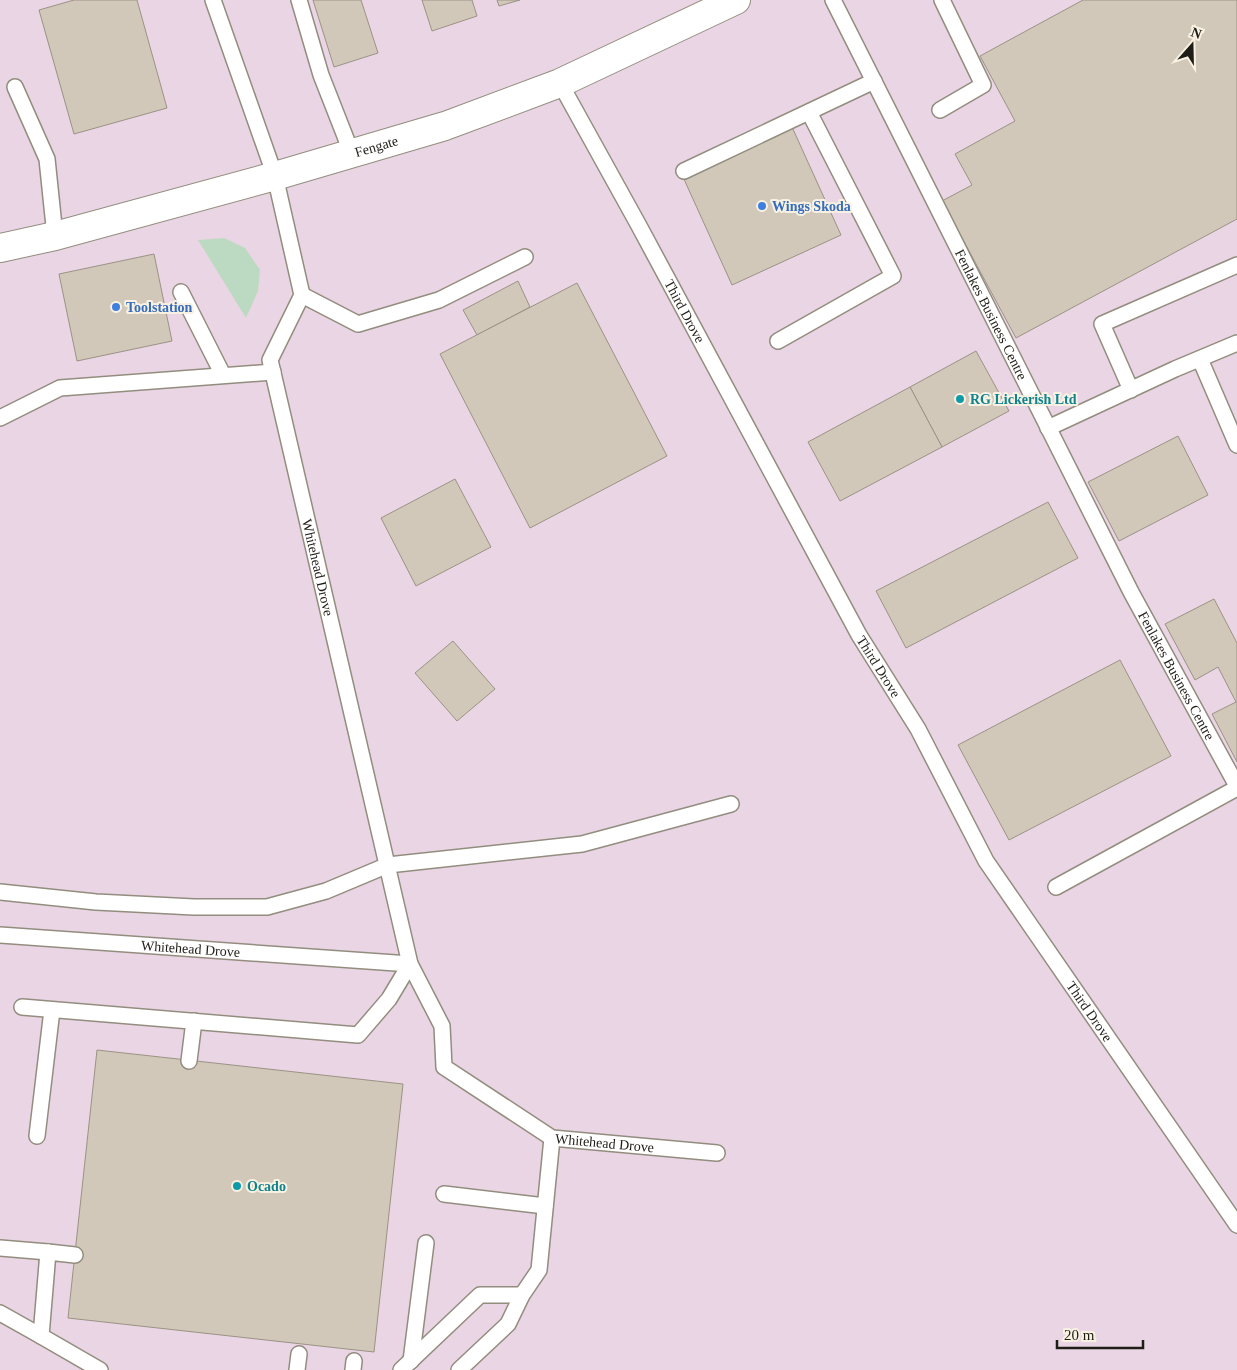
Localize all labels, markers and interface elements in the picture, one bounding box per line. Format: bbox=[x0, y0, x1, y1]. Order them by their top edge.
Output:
north arrow bbox=[1167, 20, 1217, 70]
text: N bbox=[1189, 24, 1204, 42]
street label: Fengate bbox=[353, 133, 400, 160]
place label: Wings Skoda bbox=[772, 199, 851, 214]
marker: Wings Skoda bbox=[756, 200, 768, 212]
street label: Fenlakes Business Centre bbox=[952, 247, 1030, 382]
street label: Third Drove bbox=[661, 277, 707, 346]
place label: Toolstation bbox=[126, 300, 193, 315]
marker: Toolstation bbox=[110, 301, 122, 313]
place label: RG Lickerish Ltd bbox=[970, 392, 1077, 407]
marker: RG Lickerish Ltd bbox=[954, 393, 966, 405]
street label: Whitehead Drove bbox=[299, 518, 336, 618]
street label: Fenlakes Business Centre bbox=[1135, 609, 1217, 743]
street label: Third Drove bbox=[853, 633, 903, 700]
street label: Whitehead Drove bbox=[140, 938, 240, 960]
street label: Third Drove bbox=[1063, 979, 1115, 1045]
street label: Whitehead Drove bbox=[555, 1131, 655, 1155]
place label: Ocado bbox=[247, 1179, 286, 1194]
marker: Ocado bbox=[231, 1180, 243, 1192]
scale bar bbox=[1057, 1318, 1143, 1350]
text: 20 m bbox=[1064, 1327, 1095, 1343]

